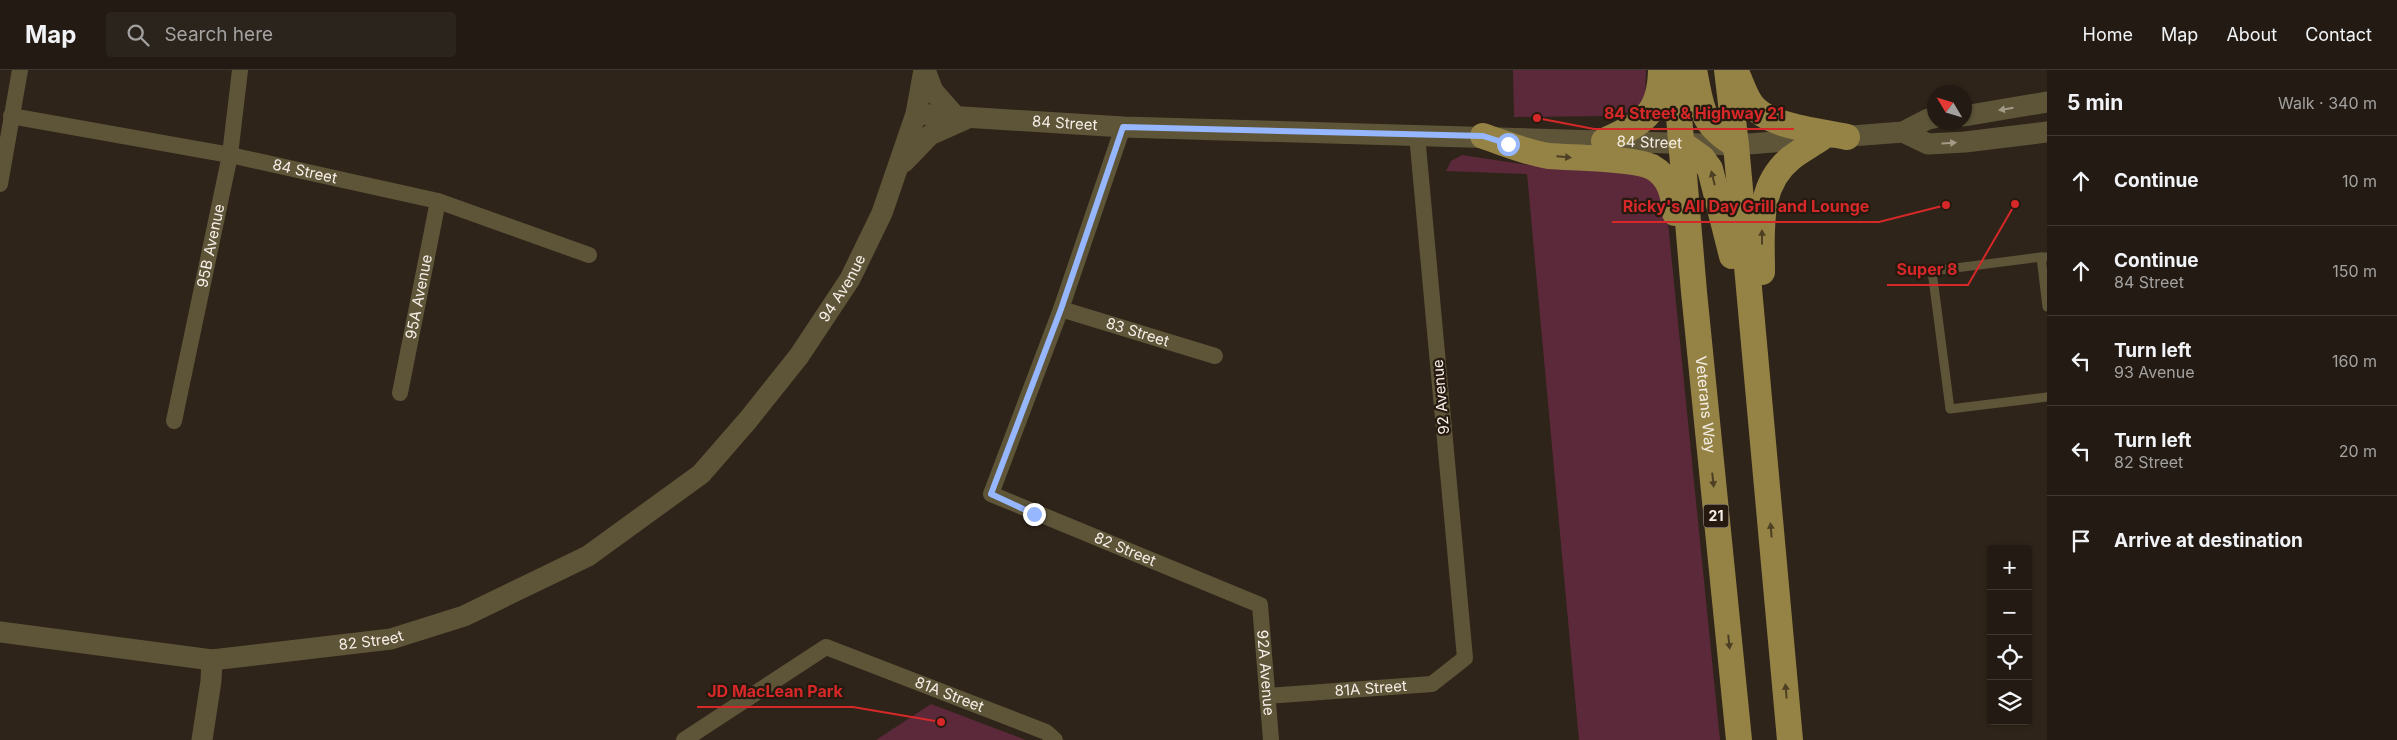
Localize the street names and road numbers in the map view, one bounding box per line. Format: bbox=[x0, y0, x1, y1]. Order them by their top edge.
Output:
street label: 84 Street bbox=[1031, 111, 1098, 134]
street label: 84 Street bbox=[1616, 131, 1683, 152]
street label: 84 Street bbox=[271, 155, 339, 187]
street label: 95B Avenue bbox=[192, 202, 228, 289]
street label: 94 Avenue bbox=[814, 251, 870, 325]
street label: 95A Avenue bbox=[401, 253, 436, 341]
street label: 83 Street bbox=[1104, 313, 1172, 350]
street label: Veterans Way bbox=[1691, 355, 1720, 455]
street label: 92 Avenue bbox=[1428, 359, 1453, 435]
road number: 21 bbox=[1704, 504, 1728, 528]
street label: 82 Street bbox=[1091, 528, 1159, 570]
street label: 82 Street bbox=[338, 626, 406, 654]
street label: 92A Avenue bbox=[1253, 629, 1279, 716]
street label: 81A Street bbox=[912, 672, 987, 716]
street label: 81A Street bbox=[1334, 676, 1408, 700]

